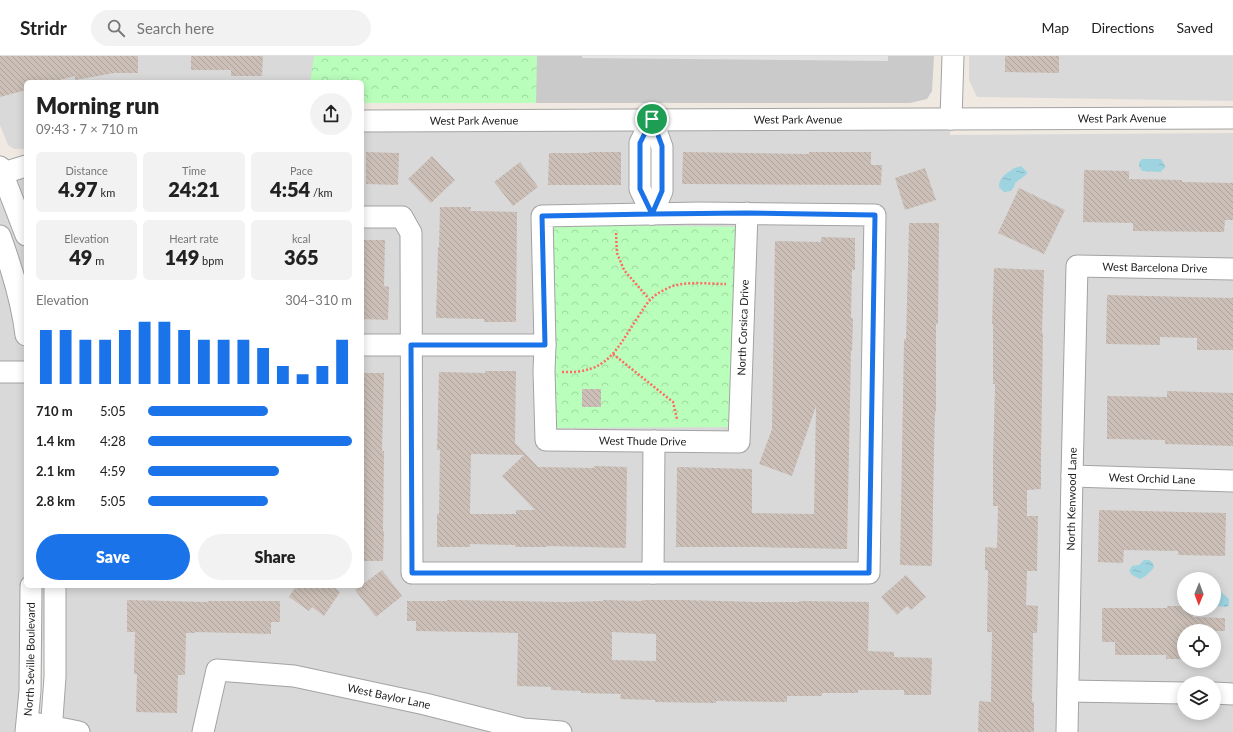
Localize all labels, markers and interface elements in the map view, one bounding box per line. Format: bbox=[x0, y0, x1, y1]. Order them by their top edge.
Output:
search box bbox=[91, 10, 371, 46]
text: Stridr bbox=[20, 16, 67, 39]
icon: search bbox=[105, 17, 127, 39]
text: Search here bbox=[137, 19, 214, 37]
text: Map bbox=[1042, 19, 1069, 36]
text: Directions bbox=[1091, 19, 1154, 36]
text: Saved bbox=[1176, 19, 1213, 36]
text: Morning run bbox=[36, 92, 159, 119]
button: share bbox=[310, 93, 352, 135]
pin bbox=[635, 102, 669, 136]
icon: arrive bbox=[641, 108, 663, 130]
street label: West Park Avenue bbox=[1078, 111, 1166, 125]
street label: West Park Avenue bbox=[754, 112, 842, 126]
street label: West Park Avenue bbox=[430, 113, 518, 127]
text: 09:43 · 7 × 710 m bbox=[36, 121, 138, 137]
text: Distance bbox=[66, 164, 108, 177]
text: Time bbox=[182, 164, 206, 177]
text: Pace bbox=[290, 164, 313, 177]
text: 4.97 bbox=[58, 177, 98, 201]
text: 24:21 bbox=[168, 177, 220, 201]
text: 4:54 bbox=[270, 177, 310, 201]
text: km bbox=[98, 186, 115, 199]
text: /km bbox=[310, 186, 333, 199]
text: Elevation bbox=[64, 232, 109, 245]
text: Heart rate bbox=[169, 232, 219, 245]
text: kcal bbox=[292, 232, 311, 245]
text: 49 bbox=[69, 245, 92, 269]
text: 149 bbox=[164, 245, 199, 269]
text: 365 bbox=[284, 245, 319, 269]
text: m bbox=[92, 254, 104, 267]
text: bpm bbox=[199, 254, 224, 267]
street label: West Barcelona Drive bbox=[1102, 259, 1208, 275]
street label: North Corsica Drive bbox=[734, 279, 751, 376]
text: Elevation bbox=[36, 292, 89, 308]
text: 304–310 m bbox=[285, 292, 352, 308]
text: 710 m bbox=[36, 403, 73, 419]
text: 5:05 bbox=[100, 403, 126, 419]
text: 1.4 km bbox=[36, 433, 75, 449]
text: 4:28 bbox=[100, 433, 126, 449]
street label: West Thude Drive bbox=[599, 434, 687, 447]
street label: North Kenwood Lane bbox=[1064, 447, 1079, 551]
text: 2.1 km bbox=[36, 463, 75, 479]
text: 4:59 bbox=[100, 463, 126, 479]
street label: West Orchid Lane bbox=[1108, 470, 1196, 486]
text: 2.8 km bbox=[36, 493, 75, 509]
text: 5:05 bbox=[100, 493, 126, 509]
button: Save bbox=[36, 534, 190, 580]
button: Share bbox=[198, 534, 352, 580]
north arrow bbox=[1177, 572, 1221, 616]
map controls bbox=[1177, 572, 1221, 720]
street label: North Seville Boulevard bbox=[21, 602, 37, 717]
button: locate bbox=[1177, 624, 1221, 668]
button: layers bbox=[1177, 676, 1221, 720]
street label: West Baylor Lane bbox=[346, 681, 432, 711]

